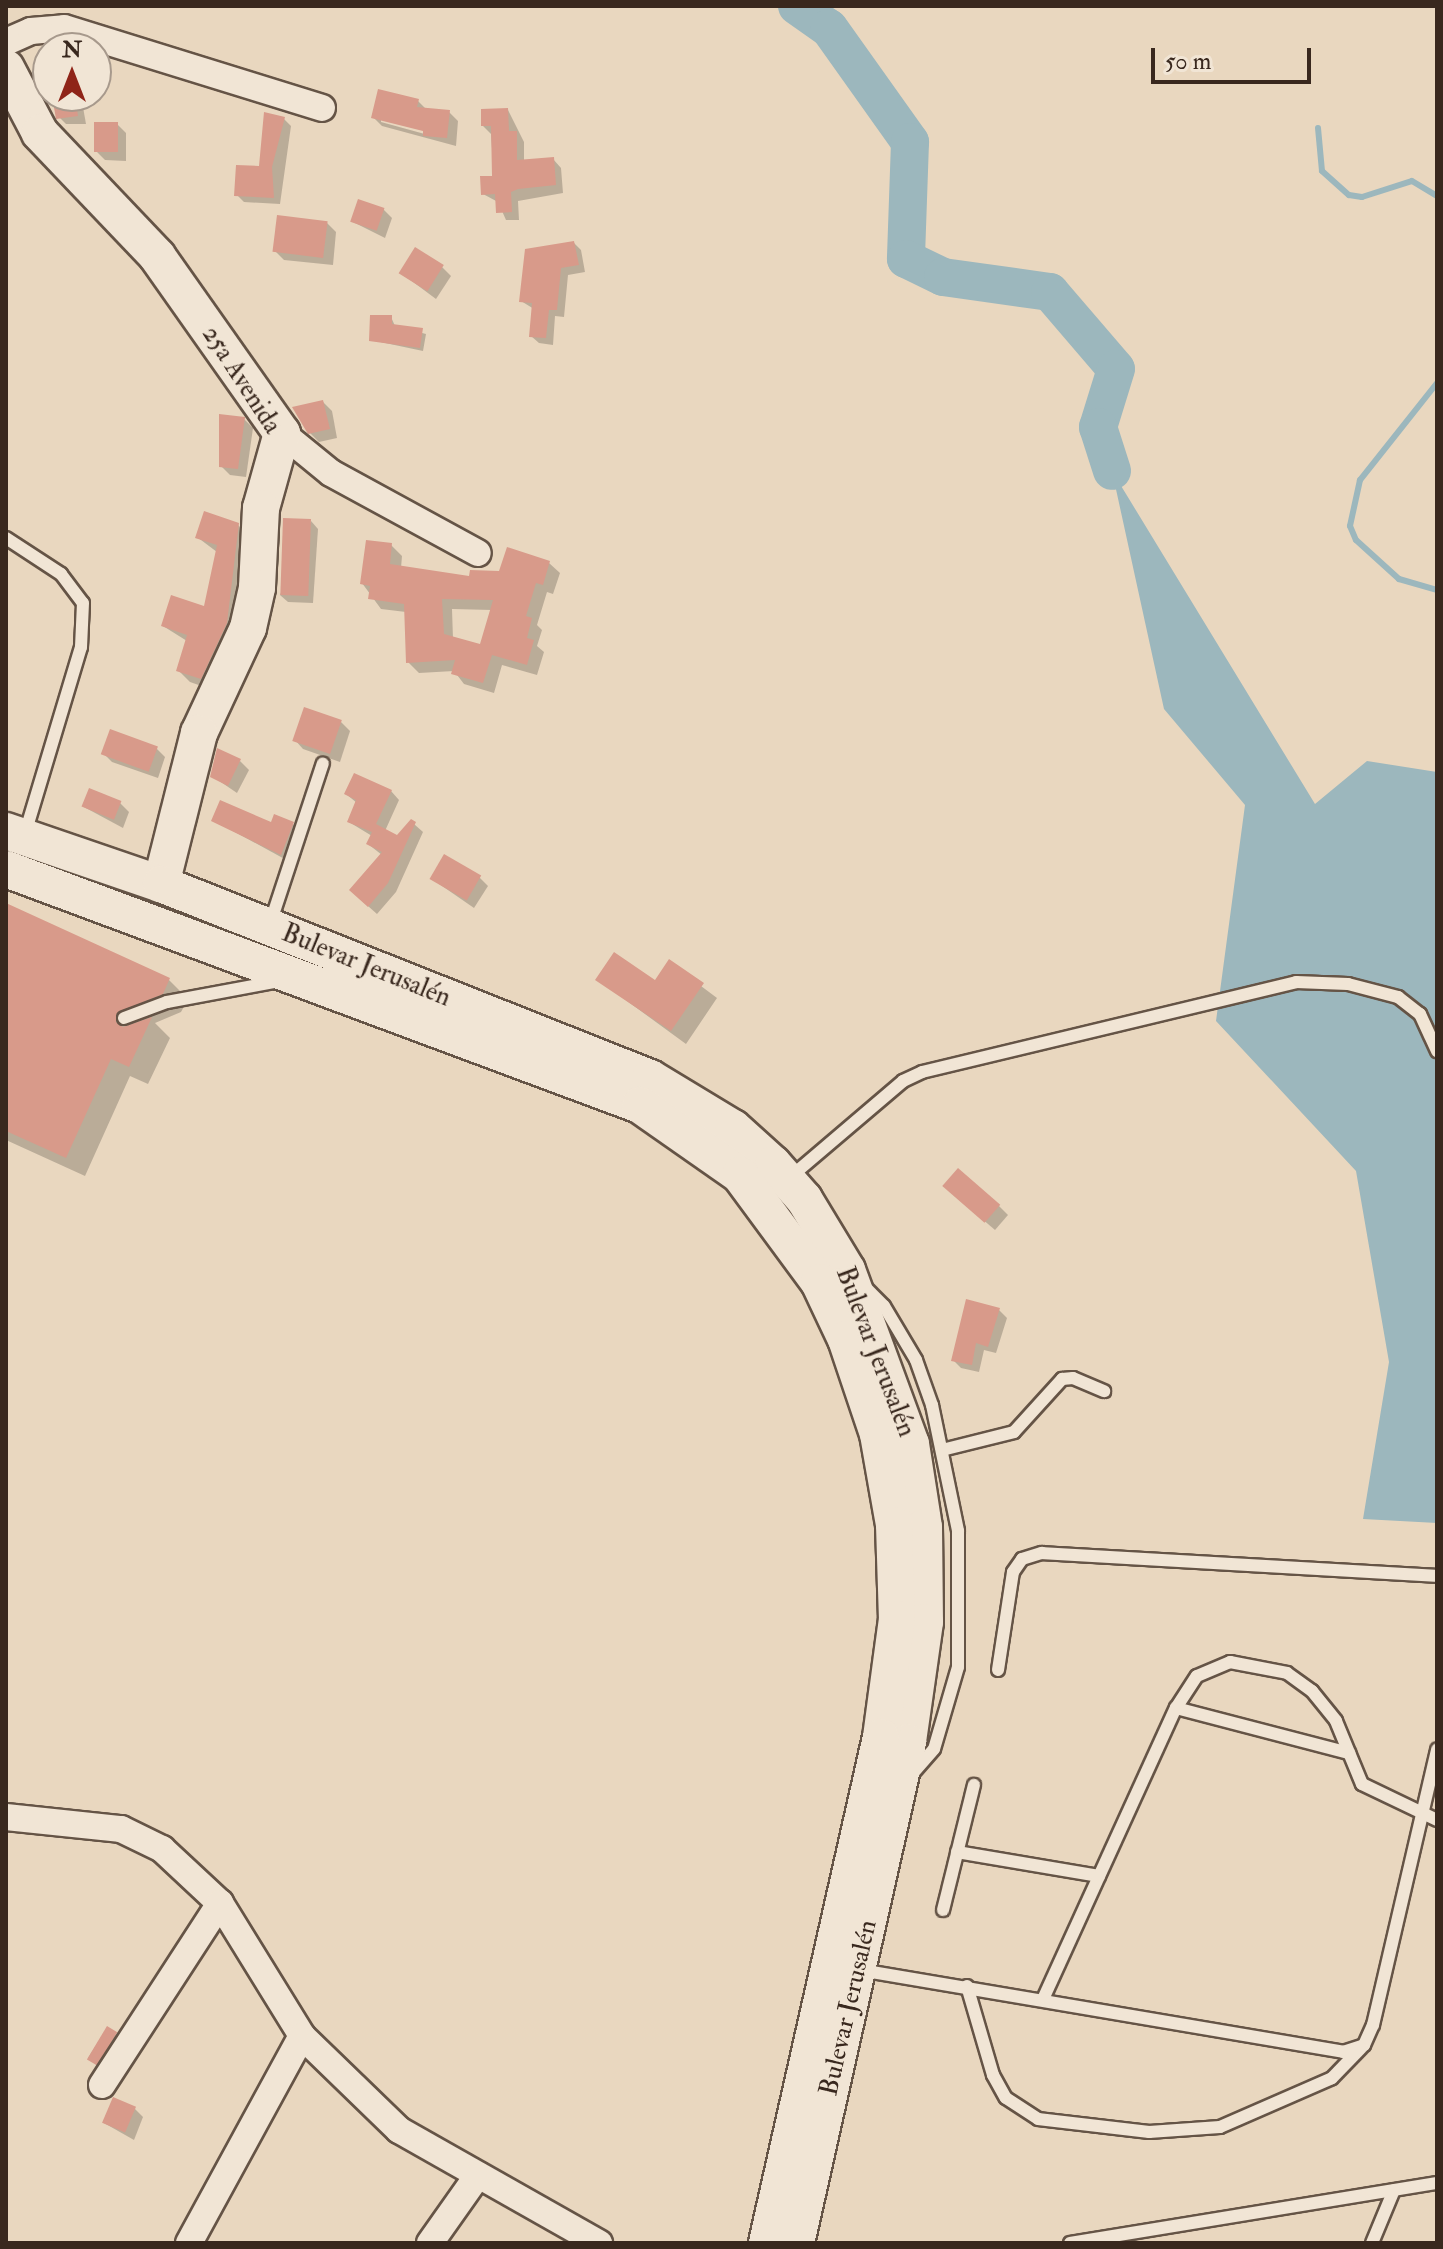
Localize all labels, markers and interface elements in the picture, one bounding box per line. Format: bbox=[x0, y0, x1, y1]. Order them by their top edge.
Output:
north arrow bbox=[32, 32, 112, 112]
scale bar bbox=[1155, 32, 1315, 82]
text: N bbox=[62, 36, 82, 64]
text: 50 m bbox=[1165, 46, 1211, 77]
street label: 25a Avenida bbox=[195, 320, 287, 440]
street label: Bulevar Jerusalén bbox=[277, 918, 455, 1014]
street label: Bulevar Jerusalén bbox=[828, 1263, 922, 1441]
street label: Bulevar Jerusalén bbox=[814, 1917, 884, 2099]

